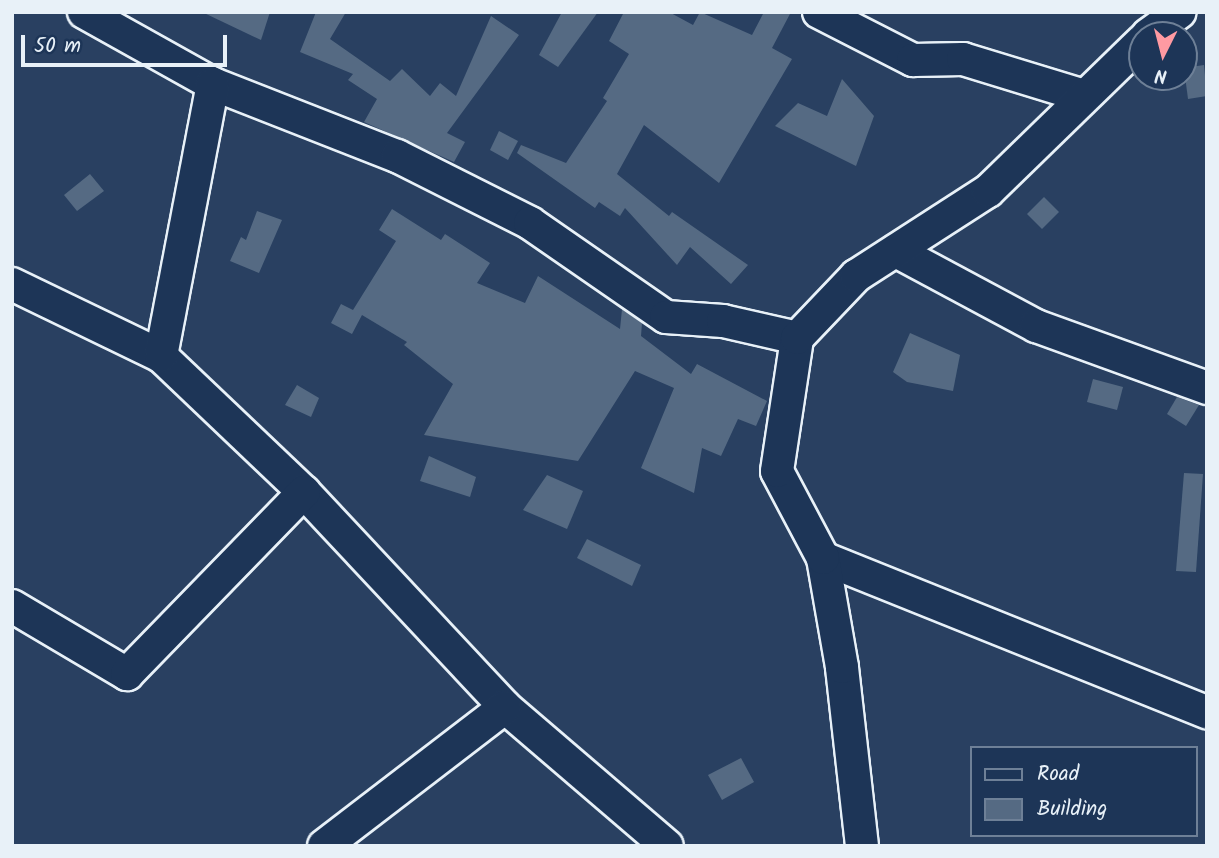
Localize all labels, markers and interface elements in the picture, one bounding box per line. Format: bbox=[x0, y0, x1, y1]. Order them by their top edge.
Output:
scale bar bbox=[24, 21, 231, 65]
north arrow bbox=[1128, 21, 1198, 91]
text: 50 m bbox=[34, 30, 81, 63]
text: N bbox=[1153, 59, 1169, 90]
legend bbox=[970, 746, 1198, 837]
text: Road bbox=[1037, 758, 1079, 791]
text: Building bbox=[1037, 793, 1107, 826]

